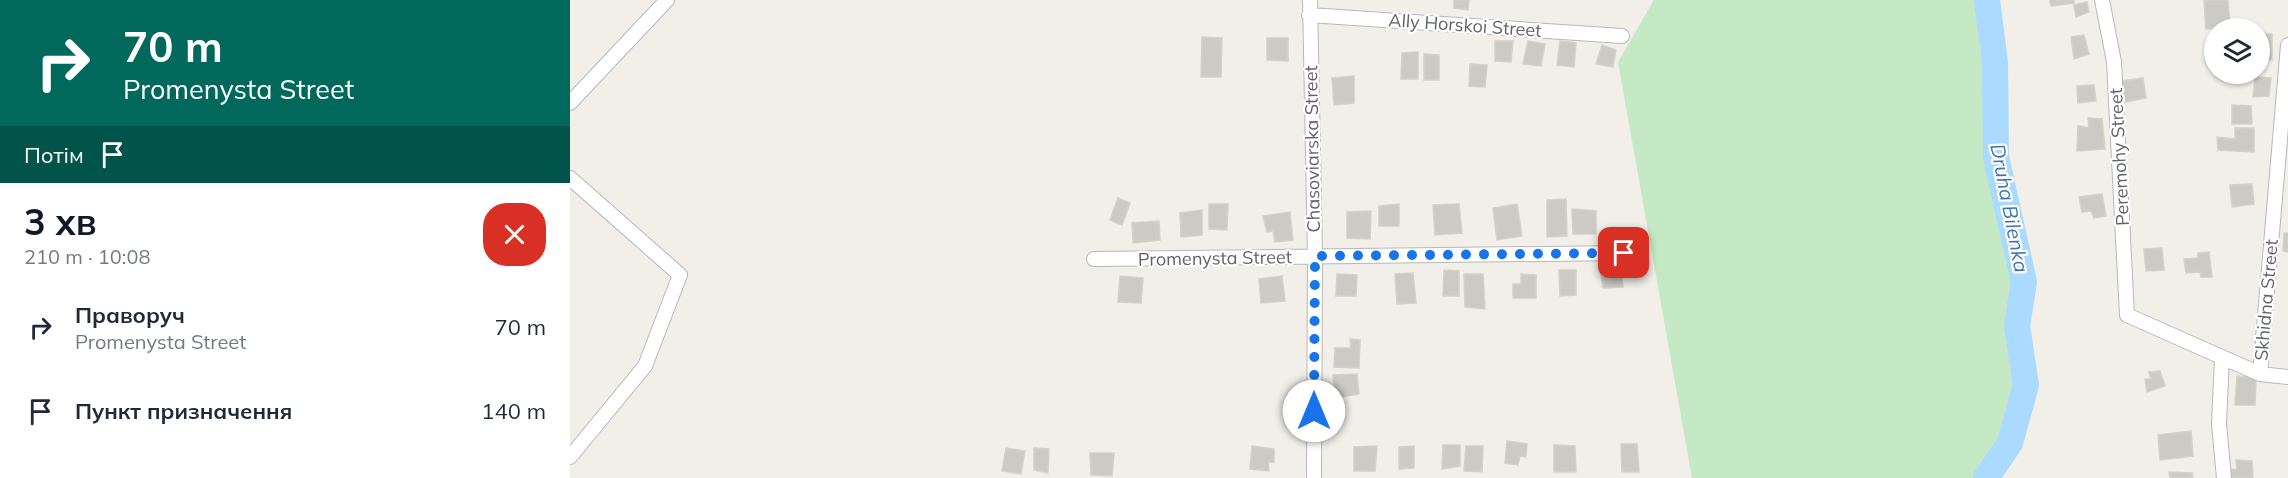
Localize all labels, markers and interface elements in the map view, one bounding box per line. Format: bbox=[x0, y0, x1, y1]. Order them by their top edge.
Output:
street label: Ally Horskoi Street bbox=[1388, 8, 1542, 42]
map controls bbox=[2204, 18, 2270, 84]
button: layers bbox=[2204, 18, 2270, 84]
text: 70 m bbox=[123, 20, 223, 73]
icon: right bbox=[24, 24, 102, 102]
street label: Chasoviarska Street bbox=[1299, 65, 1325, 233]
text: Promenysta Street bbox=[123, 72, 354, 106]
street label: Peremohy Street bbox=[2104, 88, 2134, 226]
icon: arrive bbox=[96, 138, 129, 171]
text: Потім bbox=[24, 141, 84, 169]
water label: Druha Bilenka bbox=[1985, 142, 2035, 274]
text: 3 хв bbox=[24, 199, 97, 244]
button: close bbox=[483, 203, 546, 266]
pin bbox=[1598, 227, 1649, 278]
icon: arrive bbox=[1607, 236, 1640, 269]
street label: Skhidna Street bbox=[2249, 238, 2283, 362]
text: 210 m · 10:08 bbox=[24, 244, 150, 269]
street label: Promenysta Street bbox=[1138, 245, 1292, 271]
text: Праворуч bbox=[75, 301, 185, 329]
icon: right bbox=[24, 311, 57, 344]
text: 70 m bbox=[495, 313, 546, 341]
text: Promenysta Street bbox=[75, 329, 246, 354]
position arrow bbox=[1282, 379, 1346, 443]
icon: arrive bbox=[24, 395, 57, 428]
text: Пункт призначення bbox=[75, 397, 292, 425]
text: 140 m bbox=[481, 397, 546, 425]

